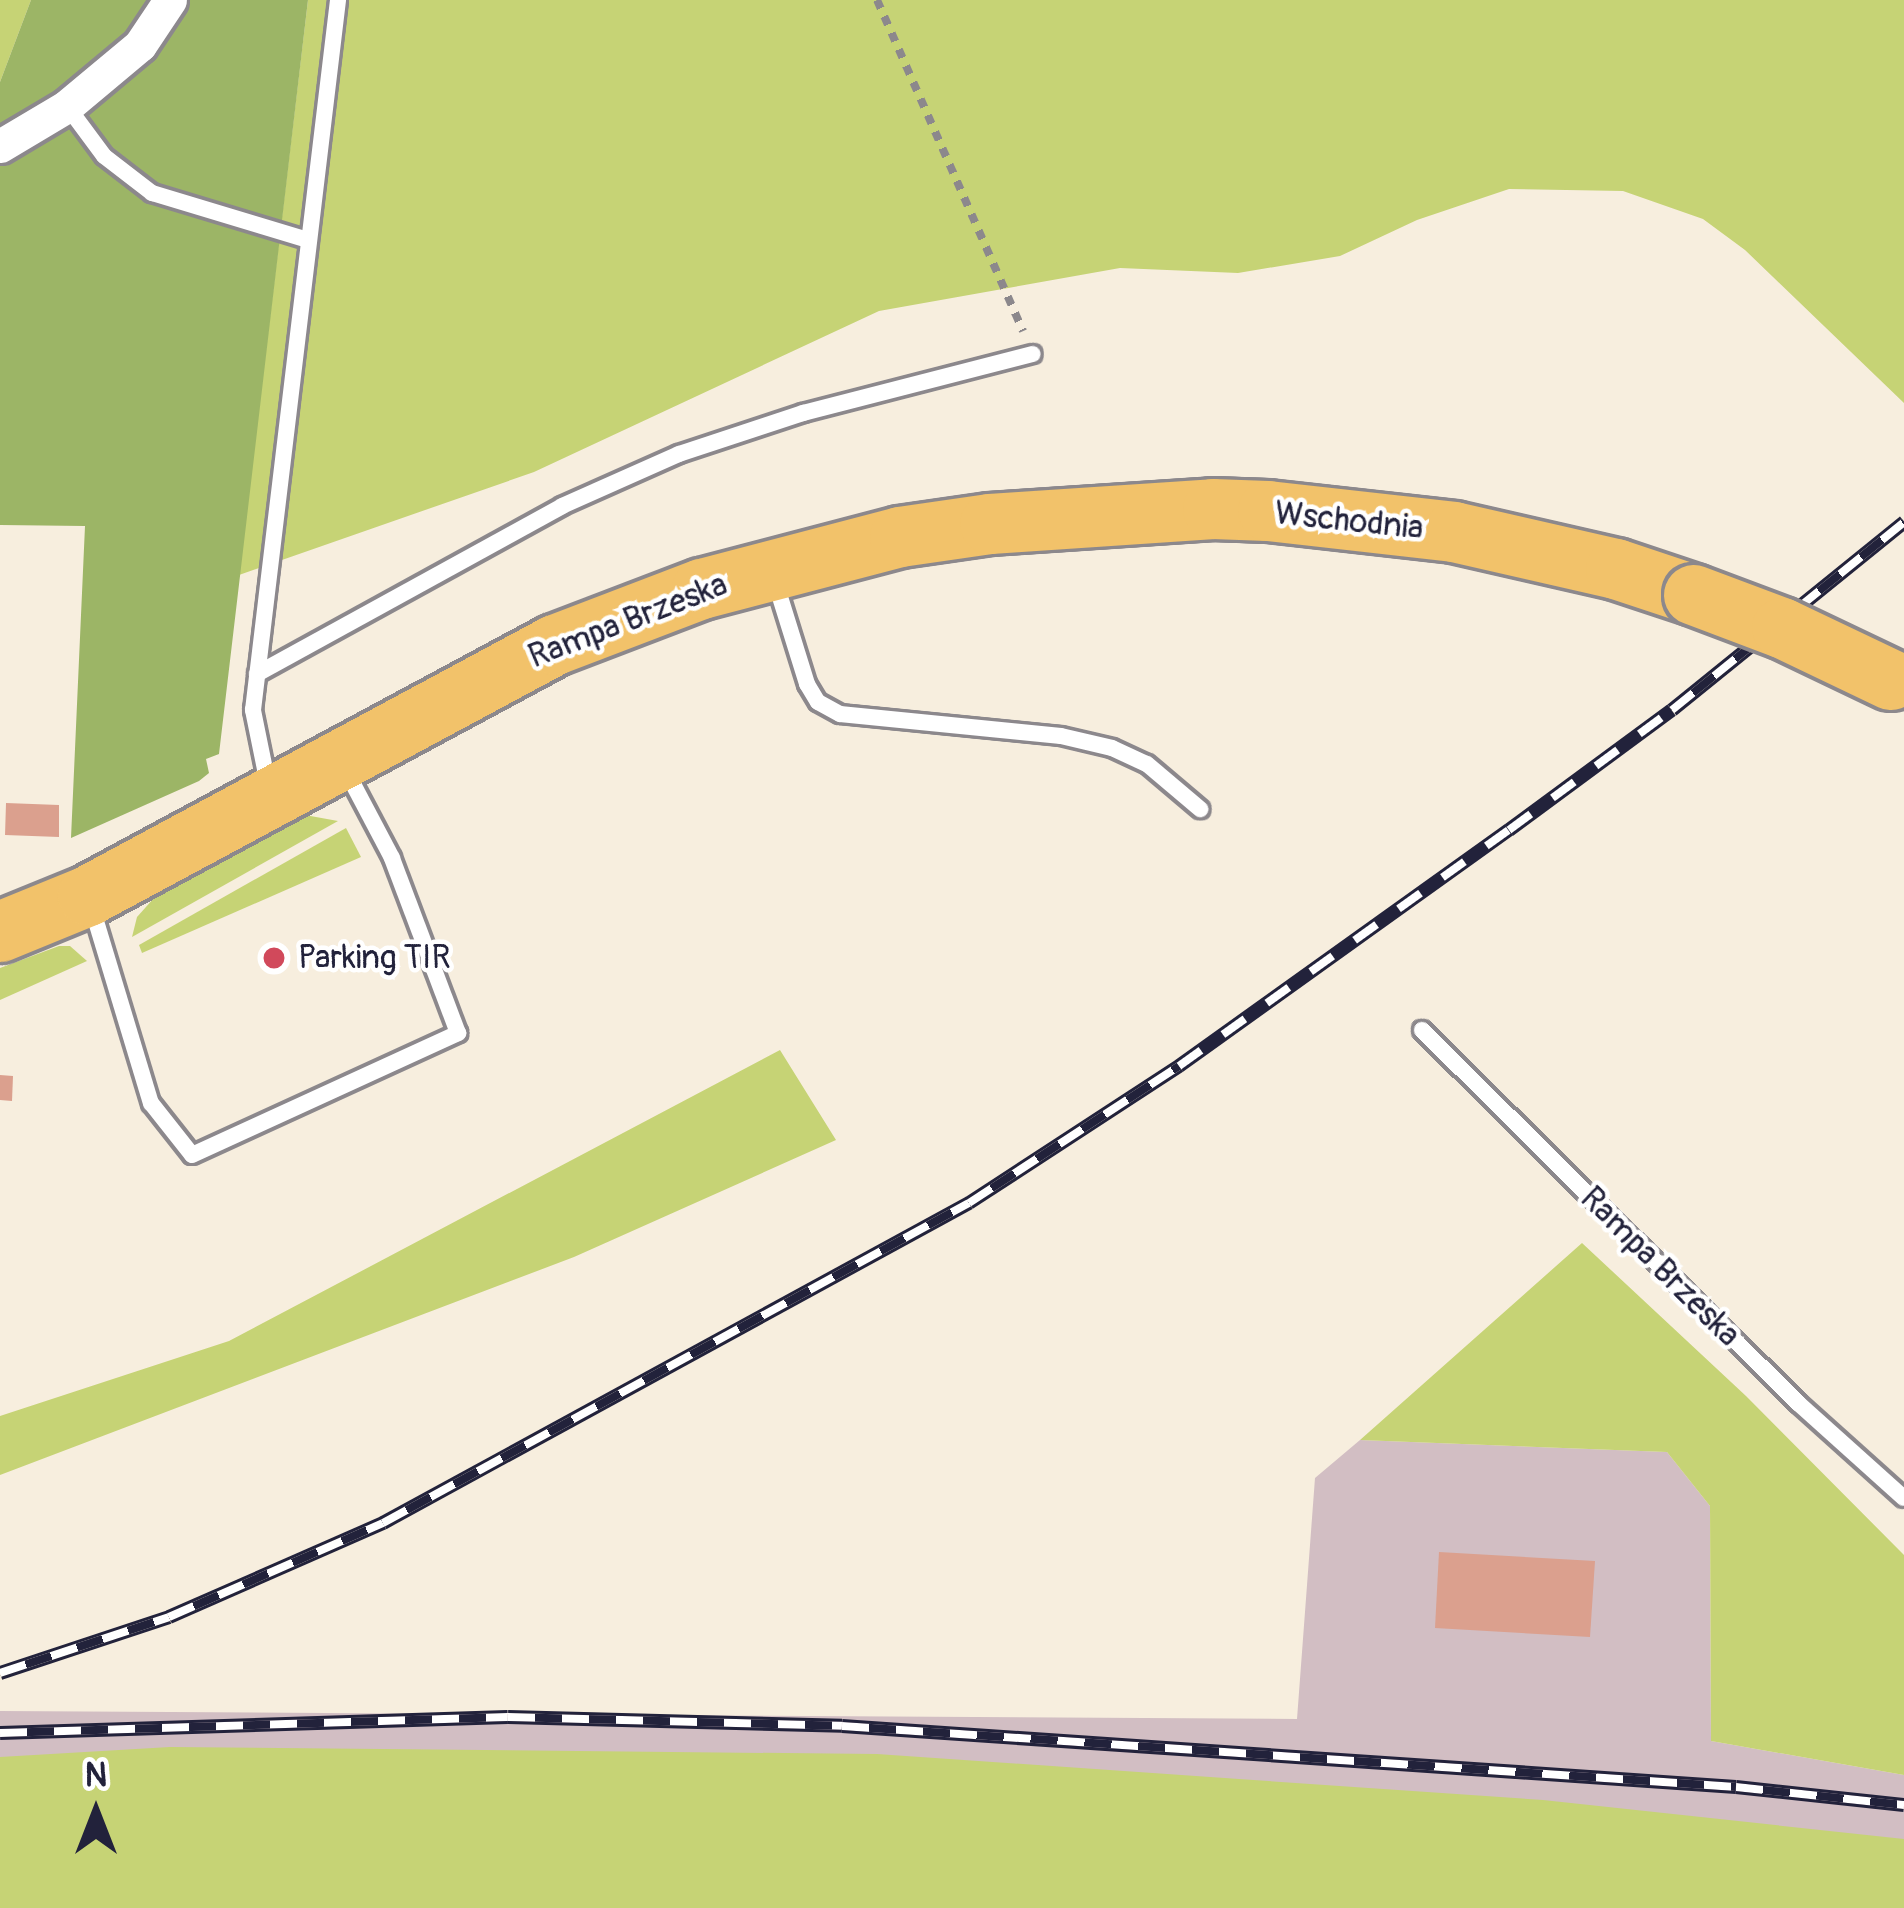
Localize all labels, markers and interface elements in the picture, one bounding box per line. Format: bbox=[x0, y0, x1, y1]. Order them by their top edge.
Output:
street label: Wschodnia bbox=[1273, 494, 1425, 548]
street label: Rampa Brzeska bbox=[523, 565, 733, 677]
place label: Parking TIR bbox=[298, 938, 450, 978]
marker: Parking TIR bbox=[261, 945, 287, 971]
street label: Rampa Brzeska bbox=[1572, 1179, 1748, 1355]
north arrow bbox=[36, 1752, 156, 1872]
text: N bbox=[85, 1755, 107, 1796]

